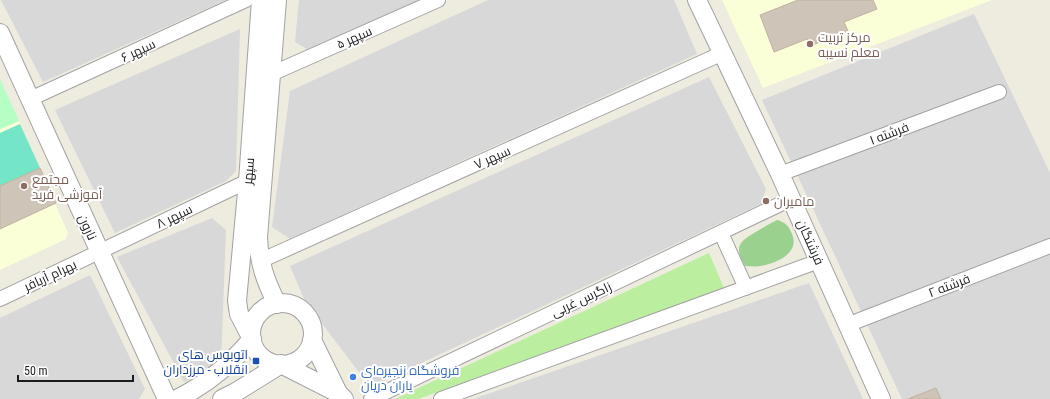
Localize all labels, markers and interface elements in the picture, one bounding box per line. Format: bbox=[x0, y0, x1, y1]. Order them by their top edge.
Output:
street label: سپهر ۵ bbox=[334, 23, 375, 53]
place label: مرکز تربیت معلم نسیبه bbox=[818, 30, 880, 62]
street label: سپهر ۶ bbox=[119, 36, 158, 66]
marker: مرکز تربیت معلم نسیبه bbox=[805, 39, 815, 49]
street label: فرشته ۱ bbox=[867, 119, 911, 148]
street label: سپهر ۷ bbox=[472, 143, 513, 173]
street label: سپهر bbox=[240, 157, 258, 186]
place label: مجتمع آموزشی فرید bbox=[32, 172, 103, 202]
marker: مجتمع آموزشی فرید bbox=[19, 181, 29, 191]
place label: مامیران bbox=[774, 194, 814, 209]
marker: مامیران bbox=[761, 196, 771, 206]
street label: سپهر ۸ bbox=[154, 201, 195, 232]
street label: نارون bbox=[75, 212, 100, 242]
street label: فرشتگان bbox=[794, 217, 827, 267]
street label: بهرام آریافر bbox=[20, 257, 80, 296]
street label: فرشته ۲ bbox=[926, 271, 972, 300]
street label: زاگرس غربی bbox=[549, 279, 614, 320]
place label: اتوبوس های انقلاب - مرزداران bbox=[164, 347, 248, 377]
marker: اتوبوس های انقلاب - مرزداران bbox=[251, 356, 261, 366]
scale bar bbox=[18, 357, 133, 383]
place label: فروشگاه زنجیره‌ای یاران دریان bbox=[361, 363, 459, 393]
text: 50 m bbox=[24, 364, 48, 378]
marker: فروشگاه زنجیره‌ای یاران دریان bbox=[348, 372, 358, 382]

